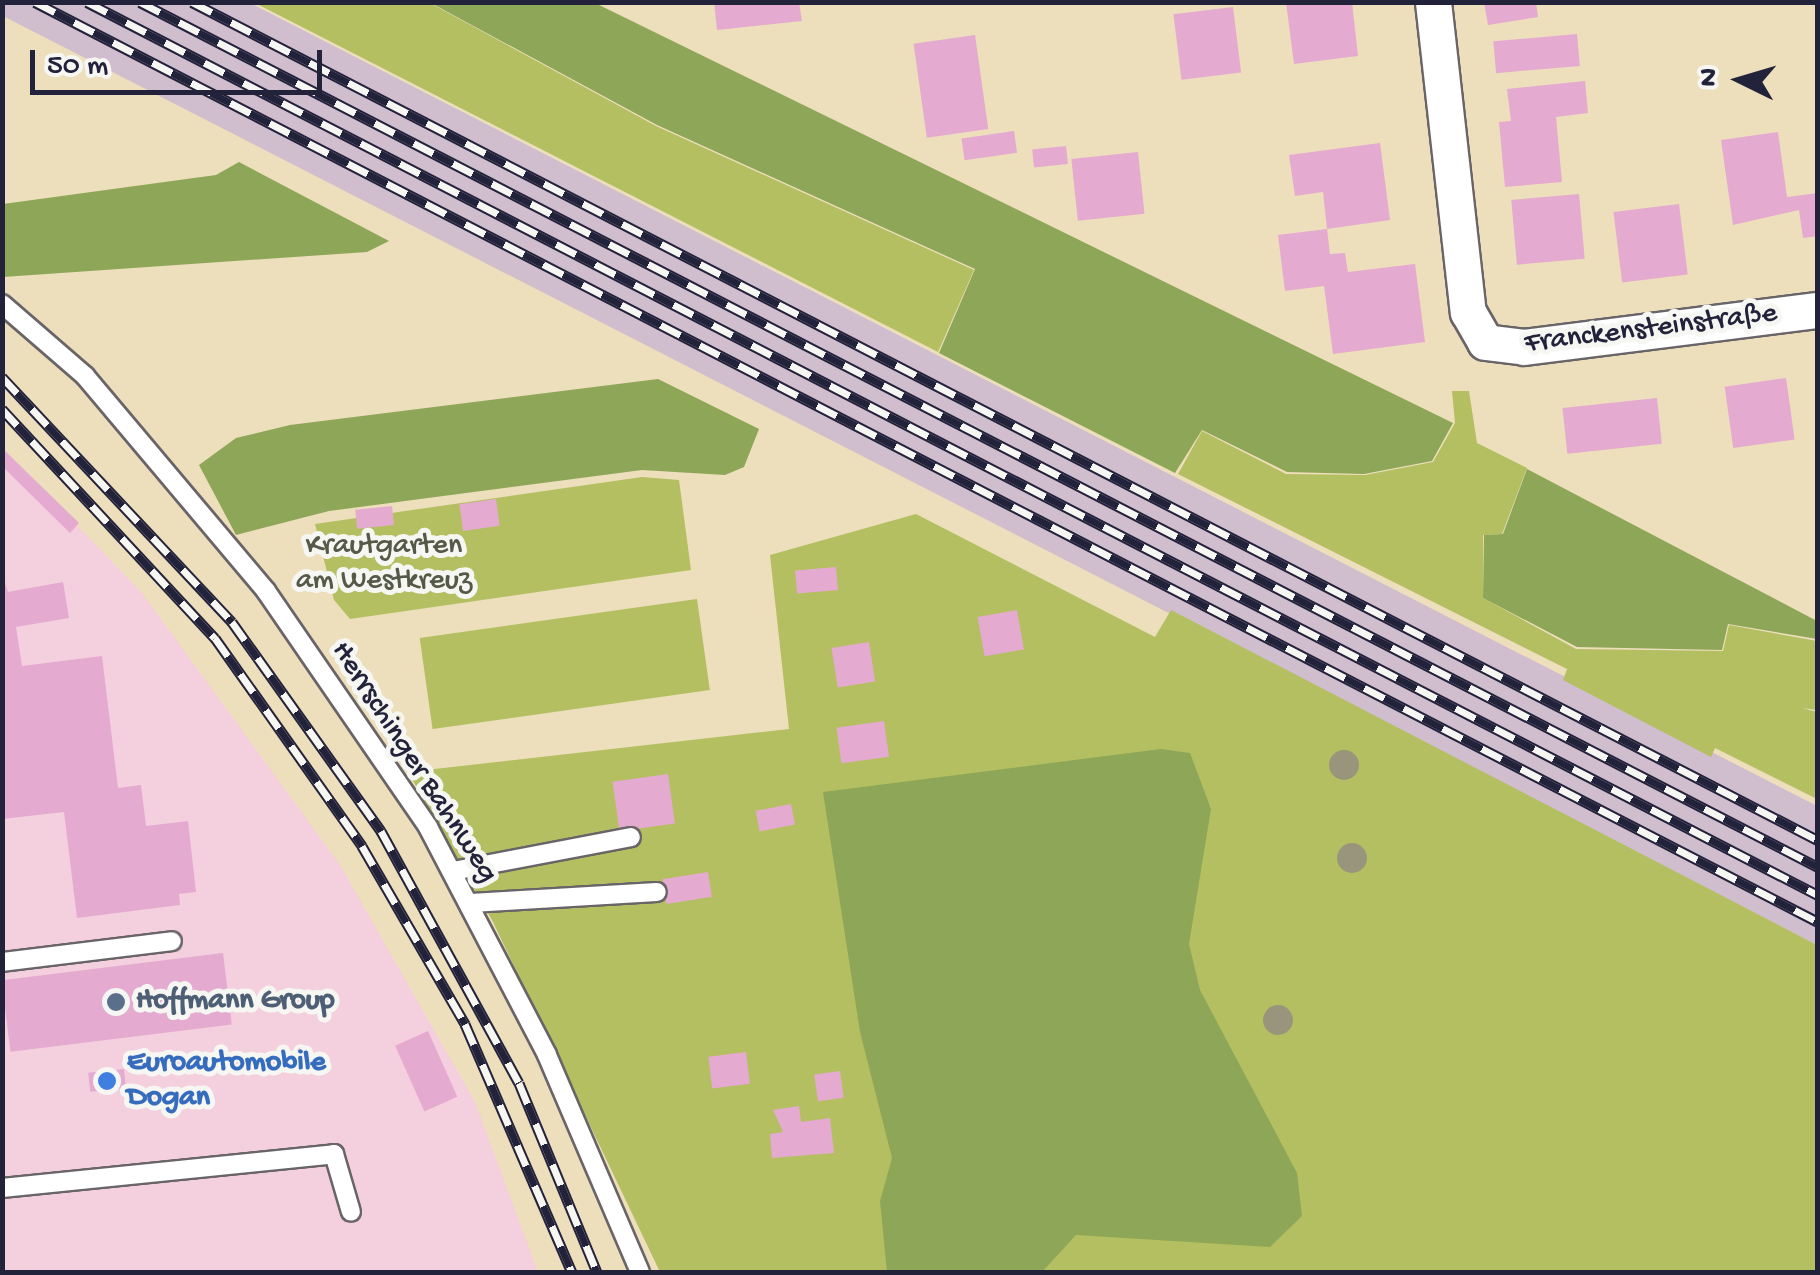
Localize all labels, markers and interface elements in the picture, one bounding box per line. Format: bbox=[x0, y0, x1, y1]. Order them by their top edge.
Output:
scale bar bbox=[35, 30, 328, 92]
north arrow bbox=[1690, 30, 1790, 130]
text: 50 m bbox=[47, 50, 108, 85]
text: N bbox=[1692, 67, 1727, 88]
street label: Franckensteinstraße bbox=[1523, 297, 1779, 363]
park label: Krautgarten am Westkreuz bbox=[296, 529, 472, 600]
street label: Herrschinger Bahnweg bbox=[322, 636, 504, 890]
place label: Hoffmann Group bbox=[136, 984, 335, 1020]
marker: Hoffmann Group bbox=[105, 991, 127, 1013]
place label: Euroautomobile Dogan bbox=[127, 1046, 326, 1116]
marker: Euroautomobile Dogan bbox=[96, 1070, 118, 1092]

